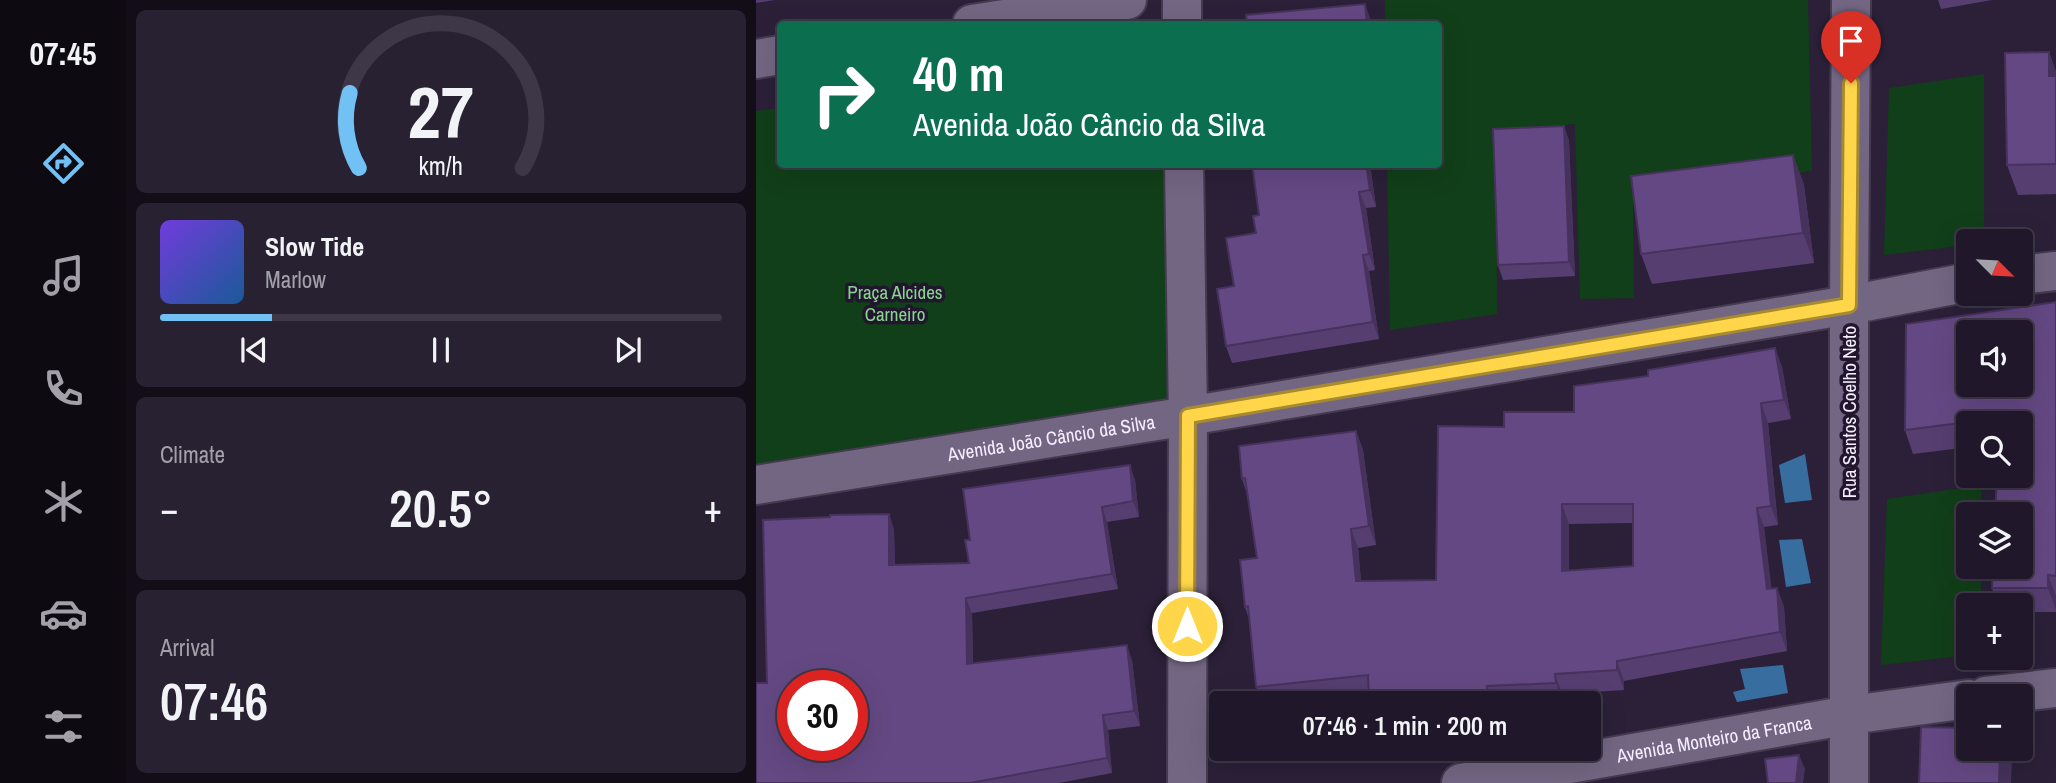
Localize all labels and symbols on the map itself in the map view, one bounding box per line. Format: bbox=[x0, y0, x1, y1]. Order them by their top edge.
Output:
pin bbox=[1821, 11, 1881, 83]
north arrow bbox=[1956, 229, 2034, 306]
park label: Praça Alcides Carneiro bbox=[847, 279, 943, 327]
street label: Rua Santos Coelho Neto bbox=[1836, 326, 1862, 498]
street label: Avenida João Câncio da Silva bbox=[945, 408, 1157, 467]
position arrow bbox=[1150, 589, 1224, 663]
speed limit sign: 30 bbox=[777, 670, 868, 761]
street label: Avenida Monteiro da Franca bbox=[1614, 709, 1814, 769]

